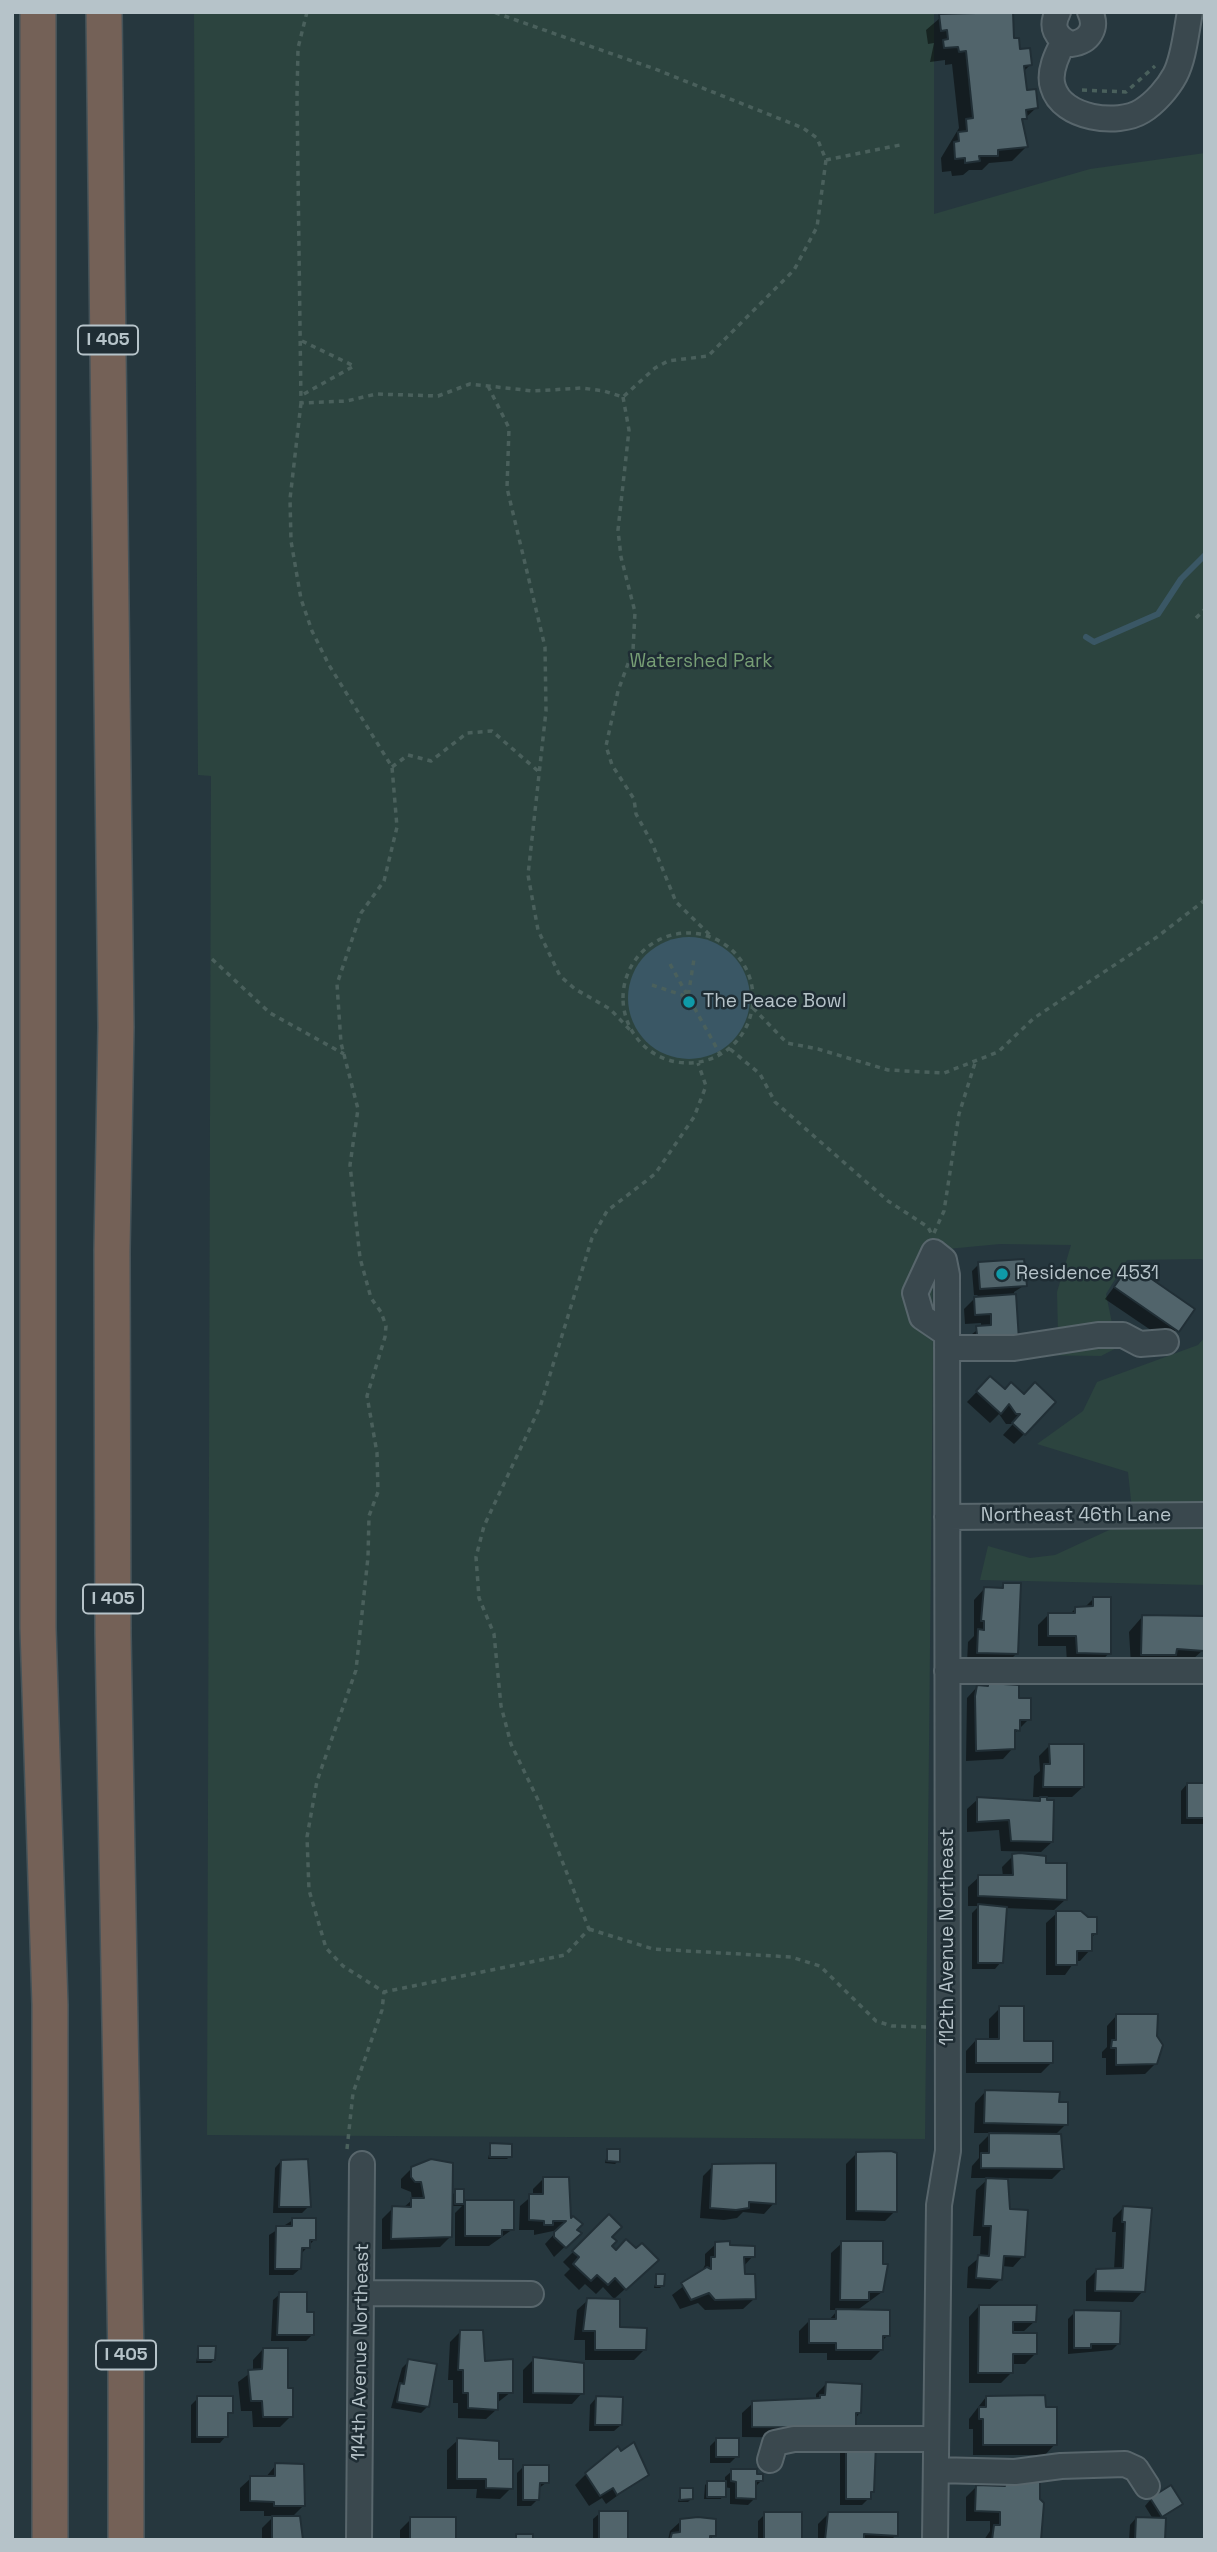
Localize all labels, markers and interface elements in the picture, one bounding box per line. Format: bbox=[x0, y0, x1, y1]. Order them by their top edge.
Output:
road number: I 405 bbox=[78, 326, 138, 354]
park label: Watershed Park bbox=[630, 651, 772, 673]
place label: The Peace Bowl bbox=[703, 991, 846, 1013]
marker: The Peace Bowl bbox=[681, 994, 697, 1010]
place label: Residence 4531 bbox=[1016, 1263, 1159, 1285]
marker: Residence 4531 bbox=[994, 1266, 1010, 1282]
street label: Northeast 46th Lane bbox=[981, 1505, 1171, 1527]
road number: I 405 bbox=[83, 1584, 143, 1614]
street label: 112th Avenue Northeast bbox=[937, 1828, 959, 2046]
street label: 114th Avenue Northeast bbox=[348, 2243, 374, 2461]
road number: I 405 bbox=[96, 2340, 156, 2370]

